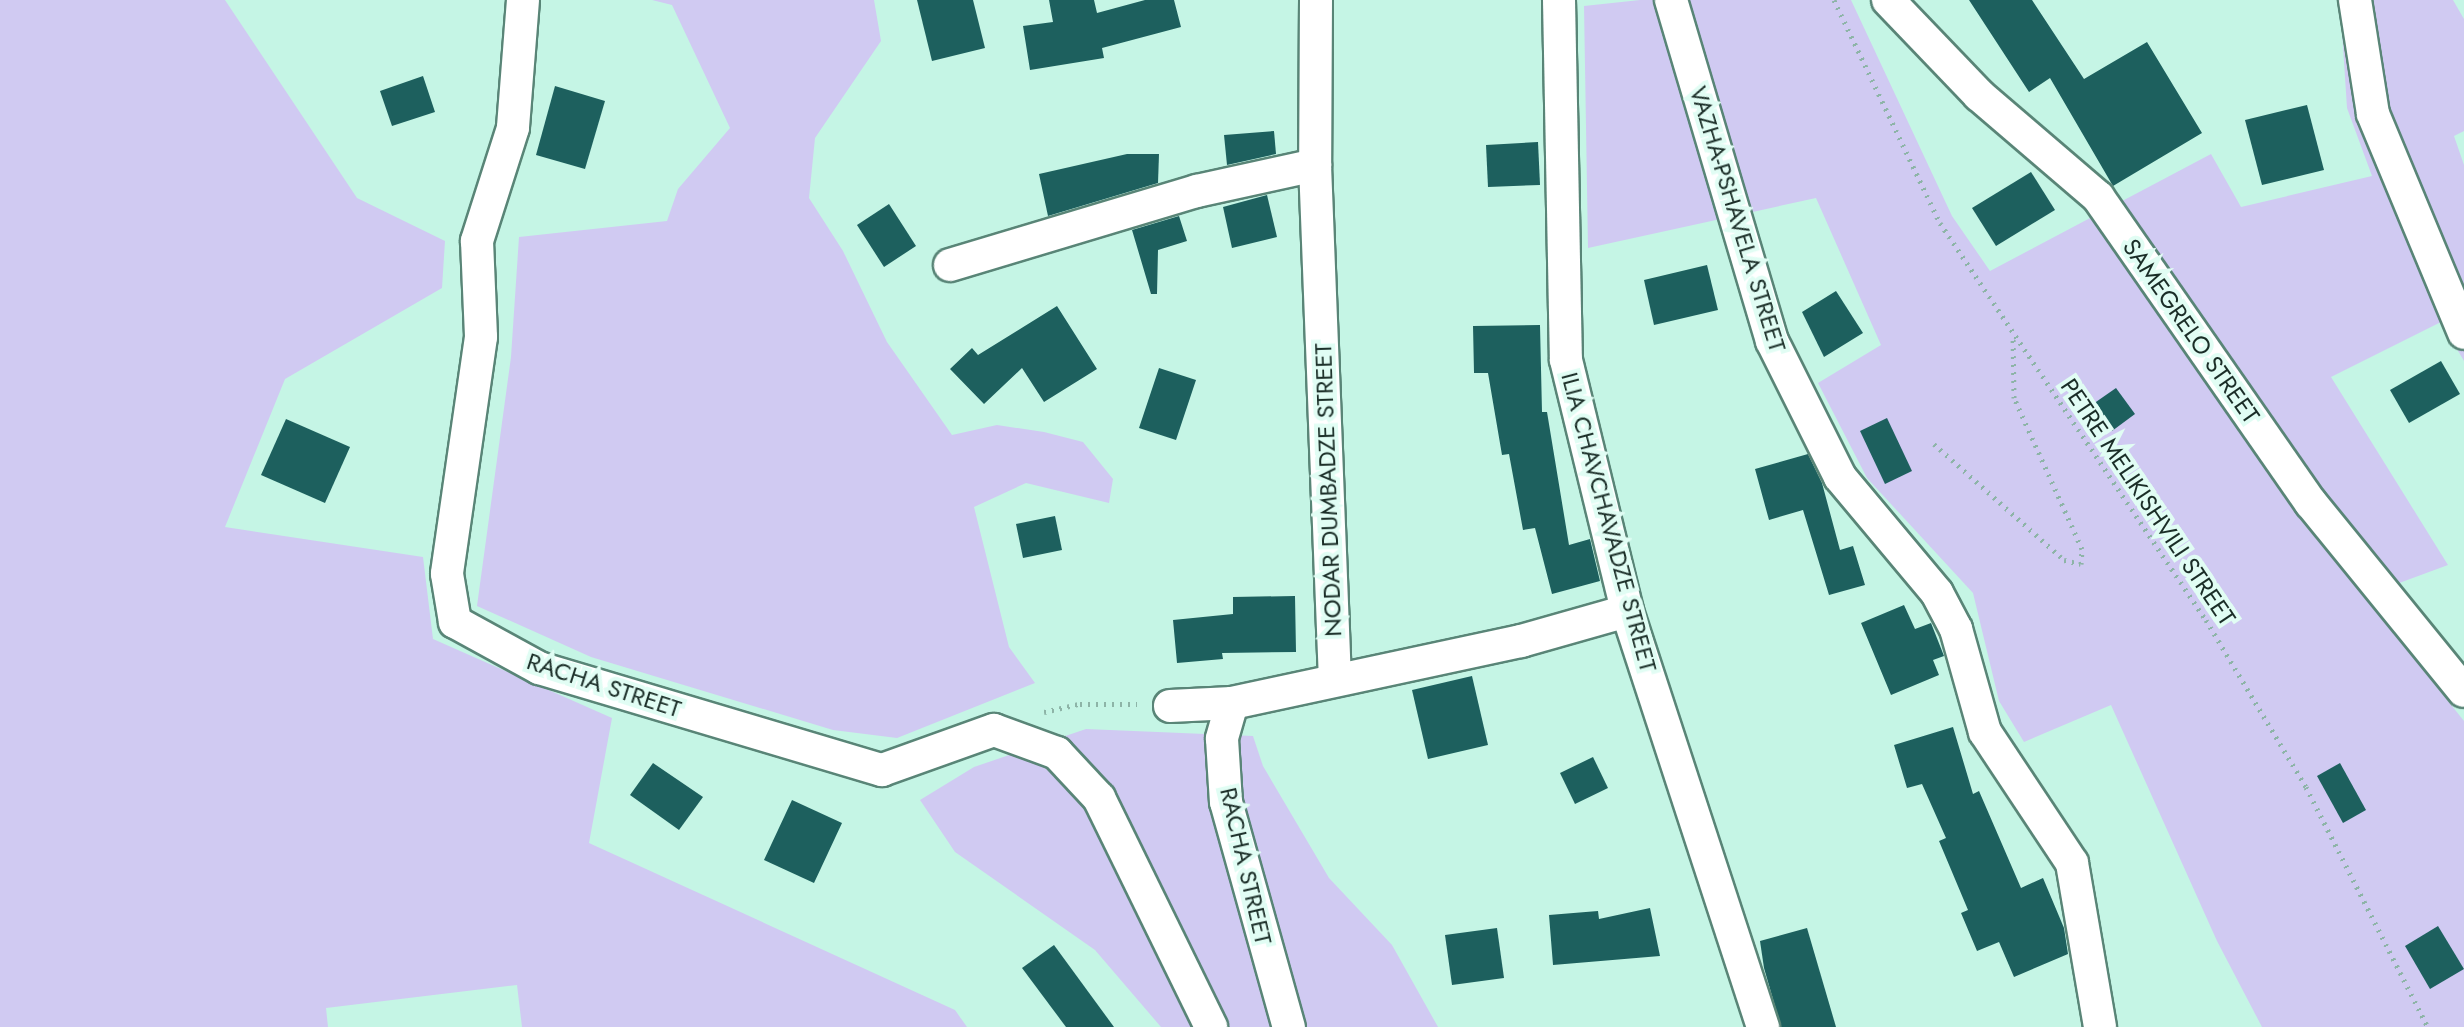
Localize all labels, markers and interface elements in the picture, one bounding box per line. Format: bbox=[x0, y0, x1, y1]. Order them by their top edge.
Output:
street label: VAZHA-PSHAVELA STREET bbox=[1684, 83, 1792, 355]
street label: SAMEGRELO STREET bbox=[2117, 233, 2265, 429]
street label: NODAR DUMBADZE STREET bbox=[1308, 343, 1348, 637]
street label: ILIA CHAVCHAVADZE STREET bbox=[1555, 369, 1663, 675]
street label: PETRE MELIKISHVILI STREET bbox=[2055, 373, 2241, 631]
street label: RACHA STREET bbox=[523, 647, 685, 723]
street label: RACHA STREET bbox=[1214, 785, 1278, 947]

